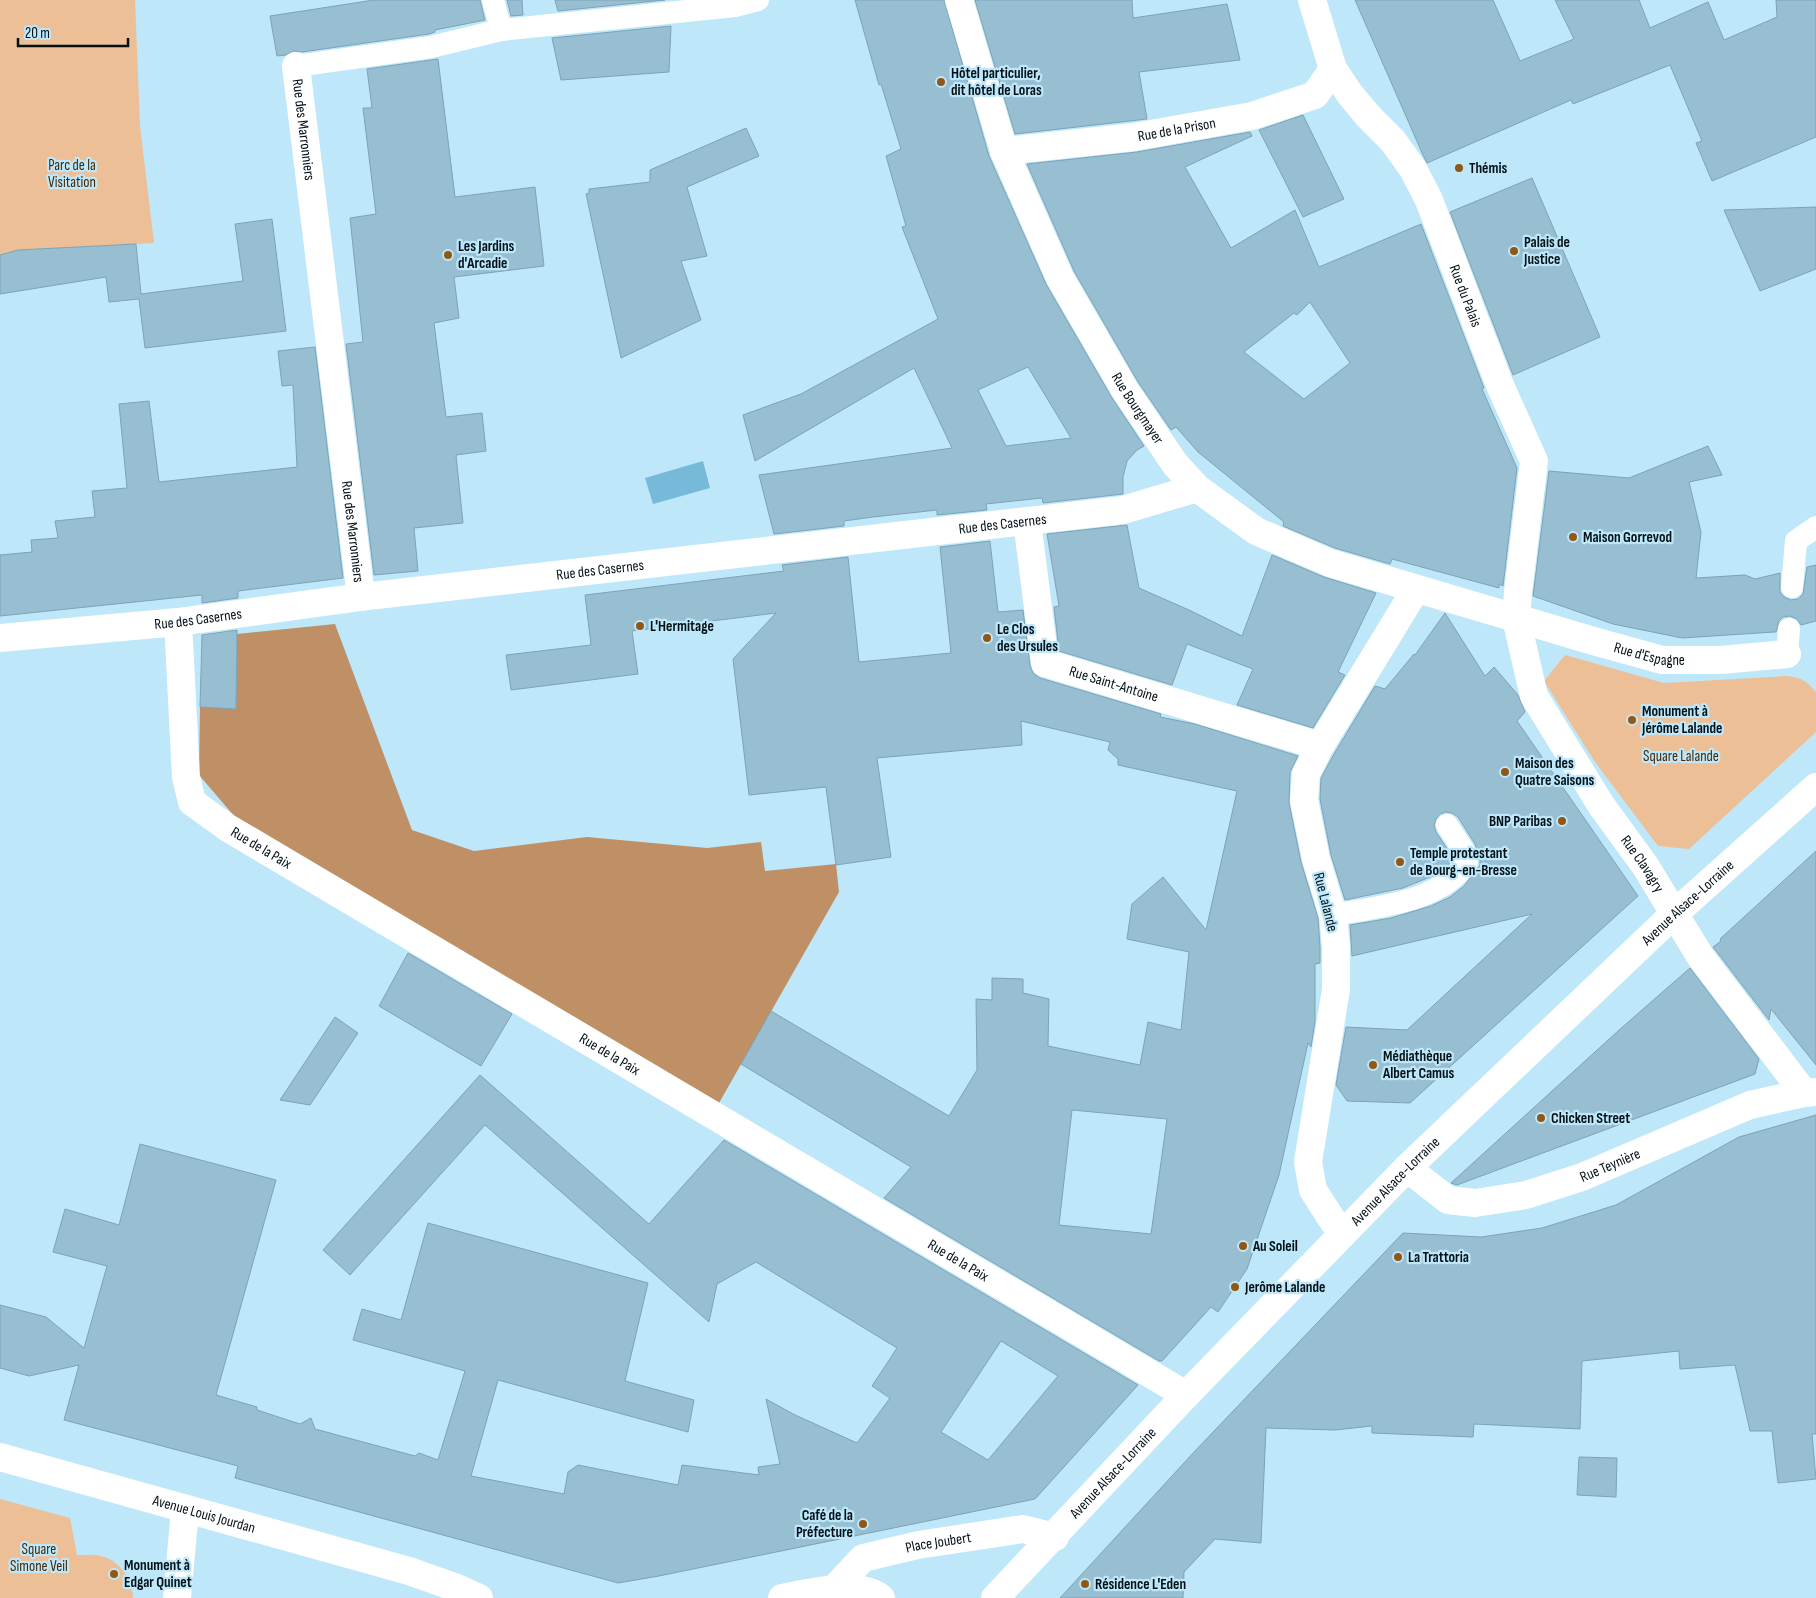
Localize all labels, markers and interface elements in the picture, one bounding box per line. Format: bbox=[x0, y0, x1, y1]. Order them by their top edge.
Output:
scale bar bbox=[18, 15, 128, 47]
text: 20 m bbox=[25, 24, 50, 43]
place label: Hôtel particulier, dit hôtel de Loras bbox=[951, 64, 1042, 100]
marker: Hôtel particulier, dit hôtel de Loras bbox=[935, 76, 947, 88]
street label: Rue des Marronniers bbox=[288, 78, 319, 181]
street label: Rue de la Prison bbox=[1136, 114, 1217, 146]
park label: Parc de la Visitation bbox=[48, 156, 96, 192]
place label: Thémis bbox=[1469, 159, 1507, 178]
marker: Thémis bbox=[1453, 162, 1465, 174]
place label: Palais de Justice bbox=[1523, 233, 1570, 269]
place label: Les Jardins d'Arcadie bbox=[458, 237, 515, 273]
marker: Palais de Justice bbox=[1508, 245, 1520, 257]
marker: Les Jardins d'Arcadie bbox=[442, 249, 454, 261]
street label: Rue du Palais bbox=[1445, 262, 1486, 330]
street label: Rue Bourgmayer bbox=[1107, 369, 1168, 449]
street label: Rue des Marronniers bbox=[337, 480, 368, 583]
street label: Rue des Casernes bbox=[958, 510, 1047, 539]
place label: Maison Gorrevod bbox=[1583, 528, 1672, 547]
marker: Maison Gorrevod bbox=[1567, 531, 1579, 543]
street label: Rue des Casernes bbox=[555, 556, 645, 585]
street label: Rue des Casernes bbox=[154, 604, 243, 634]
place label: L'Hermitage bbox=[650, 617, 714, 636]
marker: L'Hermitage bbox=[634, 620, 646, 632]
place label: Le Clos des Ursules bbox=[997, 620, 1058, 656]
marker: Le Clos des Ursules bbox=[981, 632, 993, 644]
street label: Rue d'Espagne bbox=[1612, 638, 1685, 670]
street label: Rue Saint-Antoine bbox=[1067, 662, 1161, 707]
place label: Monument à Jérôme Lalande bbox=[1641, 702, 1722, 738]
marker: Monument à Jérôme Lalande bbox=[1626, 714, 1638, 726]
park label: Square Lalande bbox=[1643, 747, 1719, 766]
place label: Maison des Quatre Saisons bbox=[1515, 754, 1595, 790]
marker: Maison des Quatre Saisons bbox=[1499, 766, 1511, 778]
place label: BNP Paribas bbox=[1489, 812, 1552, 831]
marker: BNP Paribas bbox=[1556, 815, 1568, 827]
street label: Rue de la Paix bbox=[227, 823, 295, 874]
street label: Rue Clavagry bbox=[1616, 832, 1668, 896]
place label: Temple protestant de Bourg-en-Bresse bbox=[1410, 844, 1517, 880]
marker: Temple protestant de Bourg-en-Bresse bbox=[1394, 856, 1406, 868]
street label: Avenue Alsace-Lorraine bbox=[1637, 856, 1738, 950]
street label: Rue Lalande bbox=[1309, 871, 1342, 934]
street label: Rue de la Paix bbox=[576, 1029, 644, 1080]
place label: Médiathèque Albert Camus bbox=[1382, 1047, 1455, 1083]
marker: Médiathèque Albert Camus bbox=[1367, 1059, 1379, 1071]
place label: Chicken Street bbox=[1551, 1109, 1630, 1128]
marker: Chicken Street bbox=[1535, 1112, 1547, 1124]
street label: Avenue Alsace-Lorraine bbox=[1346, 1133, 1444, 1231]
street label: Rue Teynière bbox=[1577, 1144, 1643, 1187]
street label: Rue de la Paix bbox=[924, 1235, 992, 1286]
place label: Au Soleil bbox=[1252, 1237, 1298, 1256]
marker: Au Soleil bbox=[1237, 1240, 1249, 1252]
place label: La Trattoria bbox=[1408, 1248, 1469, 1267]
marker: La Trattoria bbox=[1392, 1251, 1404, 1263]
place label: Jerôme Lalande bbox=[1244, 1278, 1325, 1297]
marker: Jerôme Lalande bbox=[1229, 1281, 1241, 1293]
street label: Avenue Alsace-Lorraine bbox=[1065, 1424, 1161, 1523]
street label: Avenue Louis Jourdan bbox=[150, 1491, 258, 1538]
place label: Café de la Préfecture bbox=[796, 1506, 853, 1542]
marker: Café de la Préfecture bbox=[857, 1518, 869, 1530]
street label: Place Joubert bbox=[904, 1528, 973, 1558]
park label: Square Simone Veil bbox=[10, 1540, 68, 1576]
place label: Monument à Edgar Quinet bbox=[124, 1556, 192, 1592]
marker: Monument à Edgar Quinet bbox=[108, 1568, 120, 1580]
place label: Résidence L'Eden bbox=[1095, 1575, 1186, 1594]
marker: Résidence L'Eden bbox=[1079, 1578, 1091, 1590]

